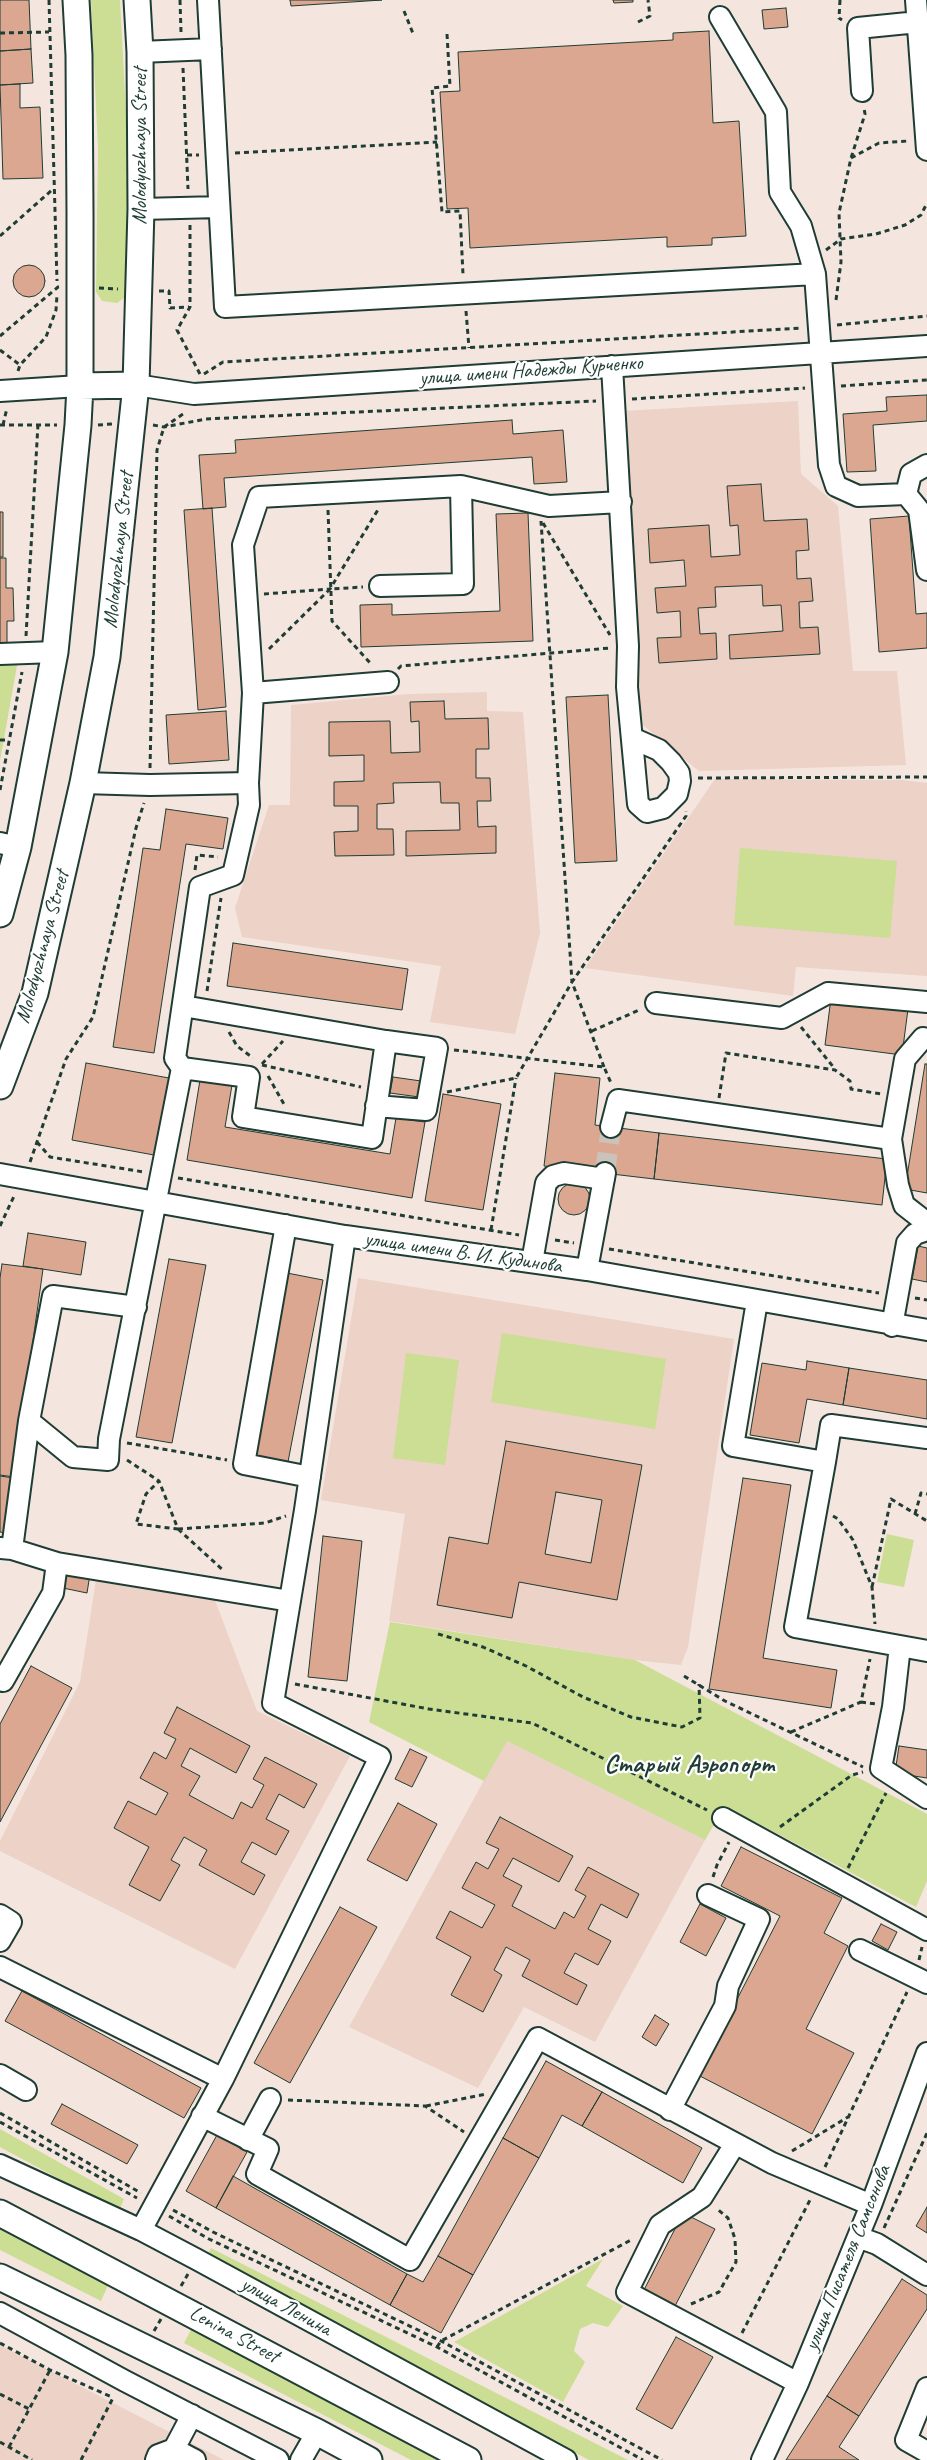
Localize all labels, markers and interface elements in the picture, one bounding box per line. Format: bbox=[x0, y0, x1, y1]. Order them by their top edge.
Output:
street label: Molodyozhnaya Street bbox=[127, 67, 153, 225]
street label: улица имени Надежды Курченко bbox=[419, 351, 643, 391]
street label: Molodyozhnaya Street bbox=[98, 471, 140, 629]
street label: Molodyozhnaya Street bbox=[11, 868, 75, 1026]
street label: улица имени В. И. Кудинова bbox=[363, 1227, 563, 1279]
district label: Старый Аэропорт bbox=[604, 1749, 774, 1781]
street label: улица Писателя Самсонова bbox=[799, 2162, 897, 2354]
street label: улица Ленина bbox=[236, 2272, 336, 2342]
street label: Lenina Street bbox=[185, 2301, 283, 2369]

